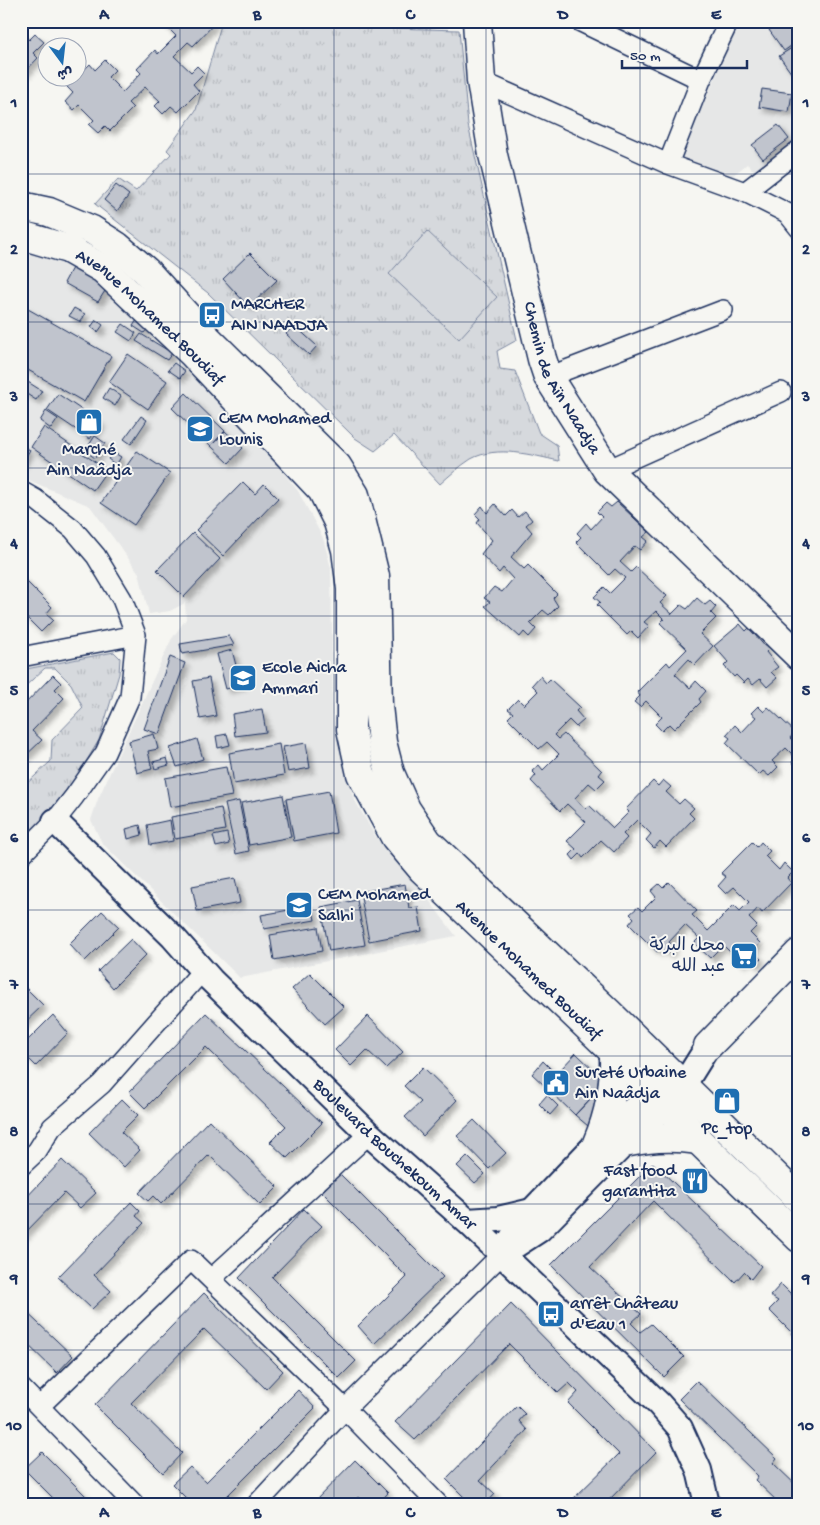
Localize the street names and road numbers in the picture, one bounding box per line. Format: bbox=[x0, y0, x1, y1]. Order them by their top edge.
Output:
street label: Avenue Mohamed Boudiaf bbox=[72, 245, 229, 391]
street label: Chemin de Aïn Naadja bbox=[518, 300, 605, 459]
street label: Avenue Mohamed Boudiaf bbox=[451, 896, 607, 1046]
street label: Boulevard Bouchekoum Amar bbox=[308, 1074, 482, 1236]

